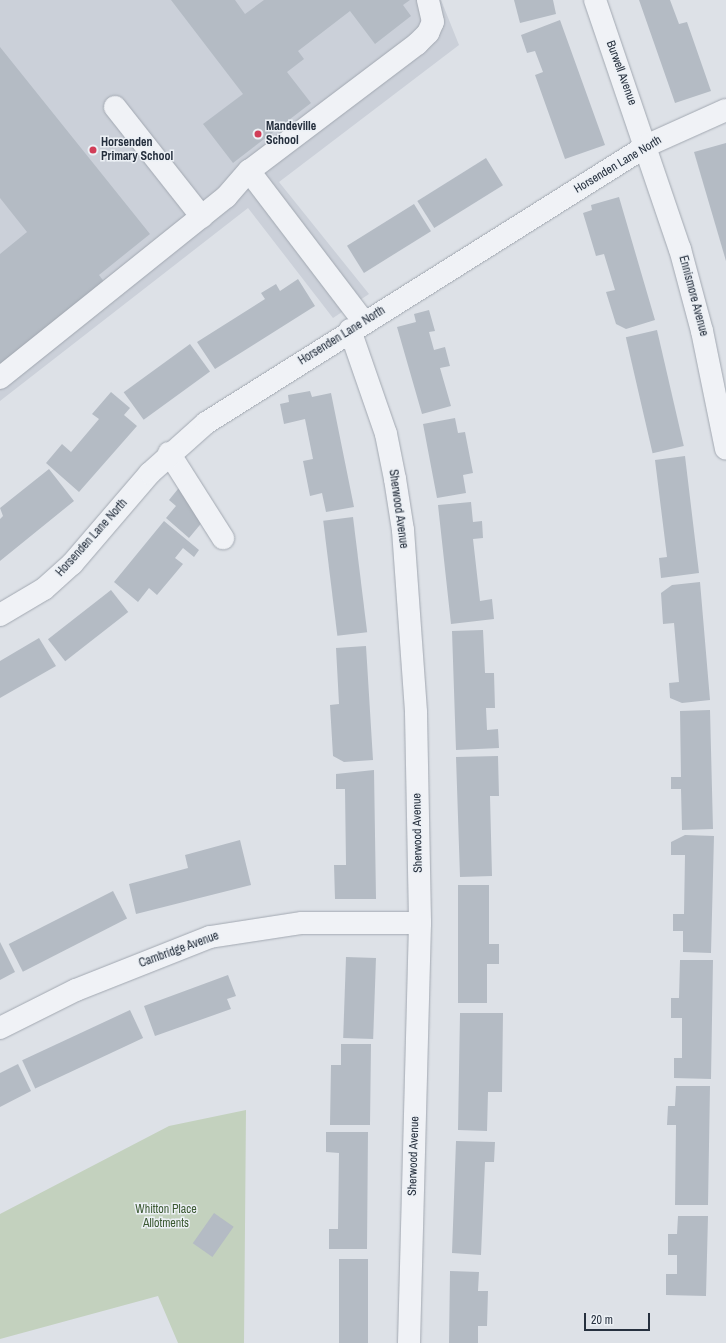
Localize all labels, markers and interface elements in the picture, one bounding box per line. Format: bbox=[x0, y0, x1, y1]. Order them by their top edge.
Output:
street label: Burwell Avenue bbox=[603, 38, 639, 108]
place label: Mandeville School bbox=[266, 120, 316, 148]
marker: Mandeville School bbox=[253, 129, 263, 139]
street label: Horsenden Lane North bbox=[572, 133, 664, 197]
place label: Horsenden Primary School bbox=[101, 136, 173, 164]
marker: Horsenden Primary School bbox=[88, 145, 98, 155]
street label: Ennismore Avenue bbox=[675, 254, 711, 338]
street label: Horsenden Lane North bbox=[296, 304, 388, 368]
street label: Sherwood Avenue bbox=[385, 468, 411, 550]
street label: Horsenden Lane North bbox=[53, 496, 131, 580]
street label: Sherwood Avenue bbox=[410, 793, 426, 873]
street label: Cambridge Avenue bbox=[137, 929, 221, 971]
street label: Sherwood Avenue bbox=[405, 1116, 423, 1196]
park label: Whitton Place Allotments bbox=[135, 1203, 197, 1231]
scale bar bbox=[586, 1305, 652, 1331]
text: 20 m bbox=[591, 1312, 613, 1328]

